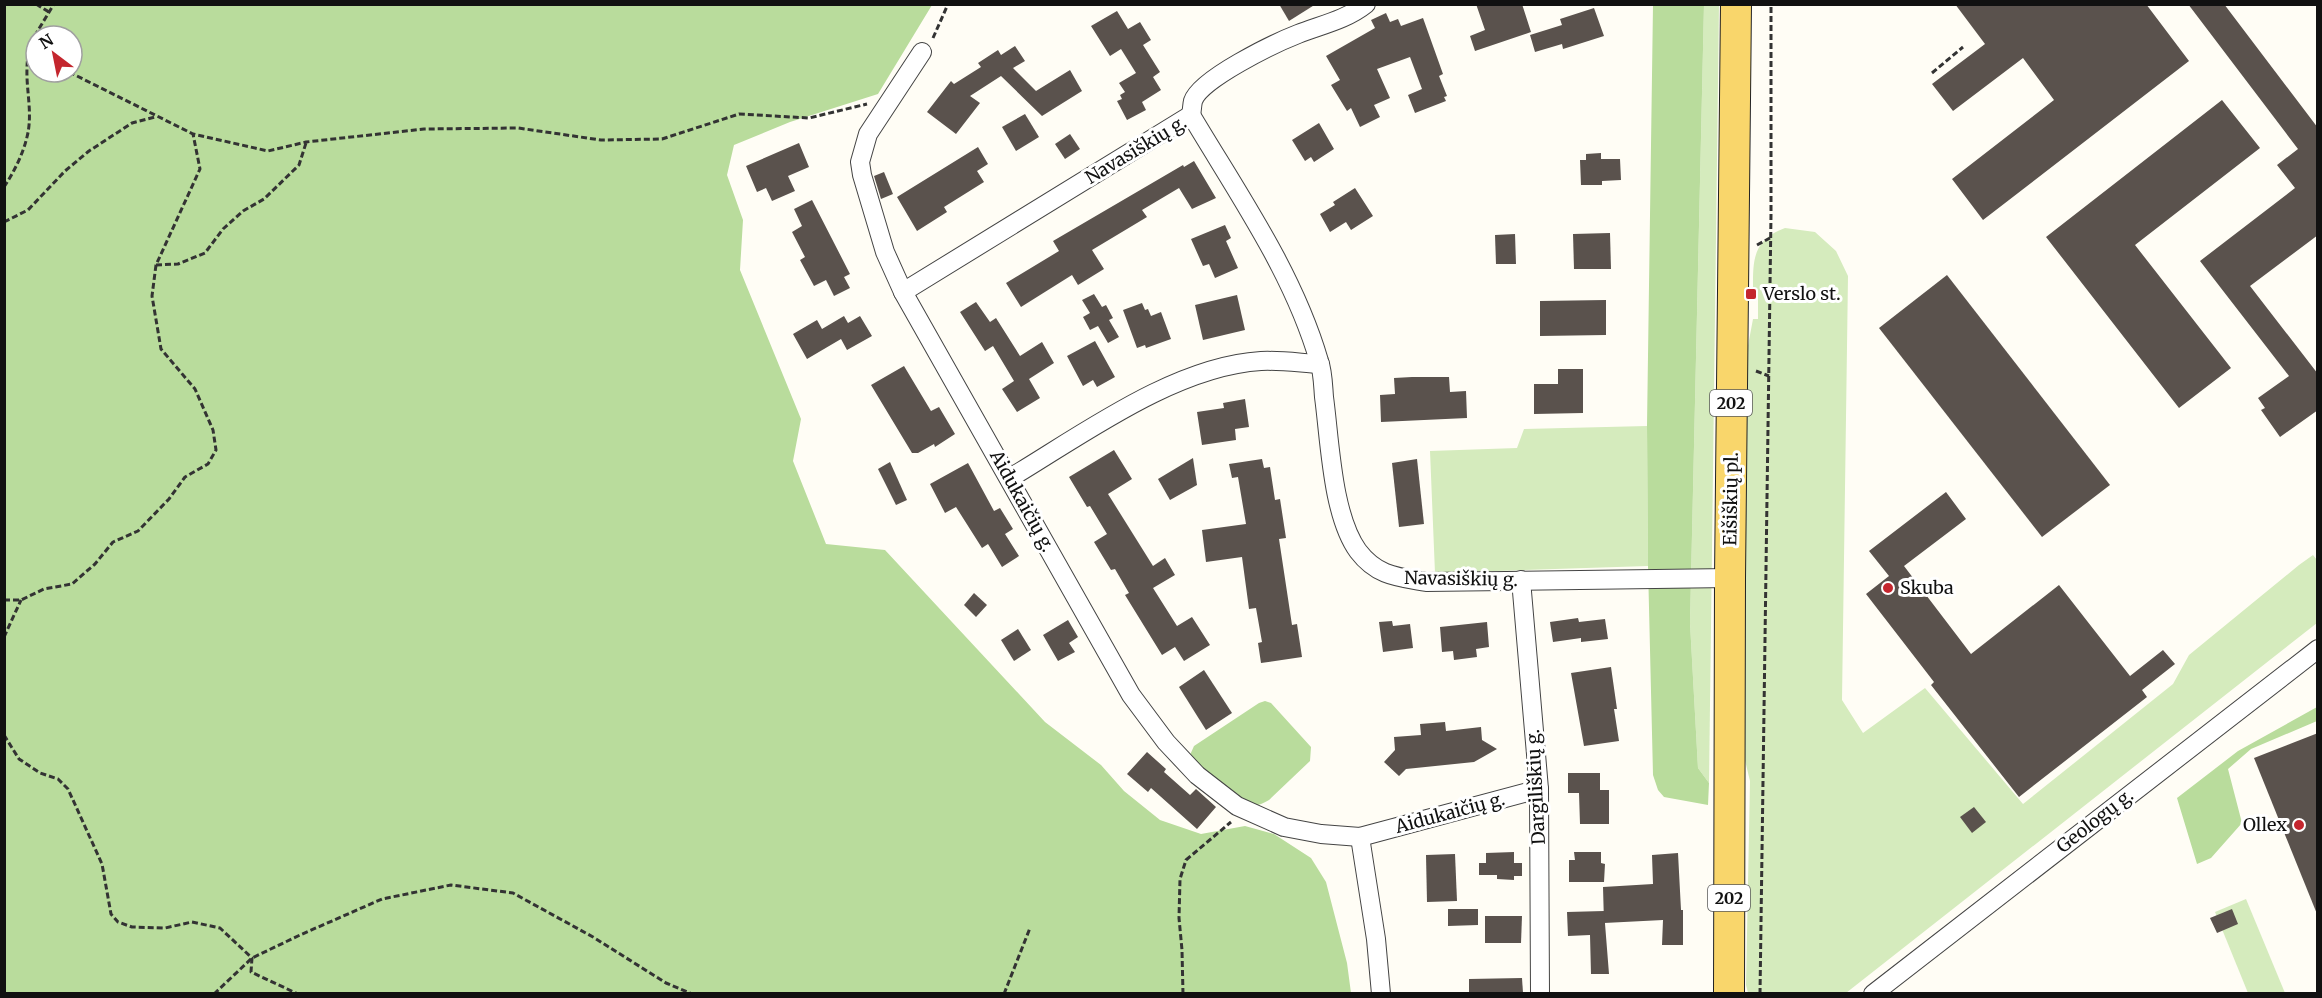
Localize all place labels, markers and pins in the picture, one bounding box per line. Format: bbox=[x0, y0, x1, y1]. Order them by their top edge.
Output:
place label: Verslo st. bbox=[1762, 282, 1841, 305]
marker: Verslo st. bbox=[1744, 287, 1758, 301]
place label: Skuba bbox=[1900, 576, 1954, 599]
marker: Skuba bbox=[1881, 581, 1895, 595]
place label: Ollex bbox=[2243, 813, 2287, 836]
marker: Ollex bbox=[2292, 818, 2306, 832]

